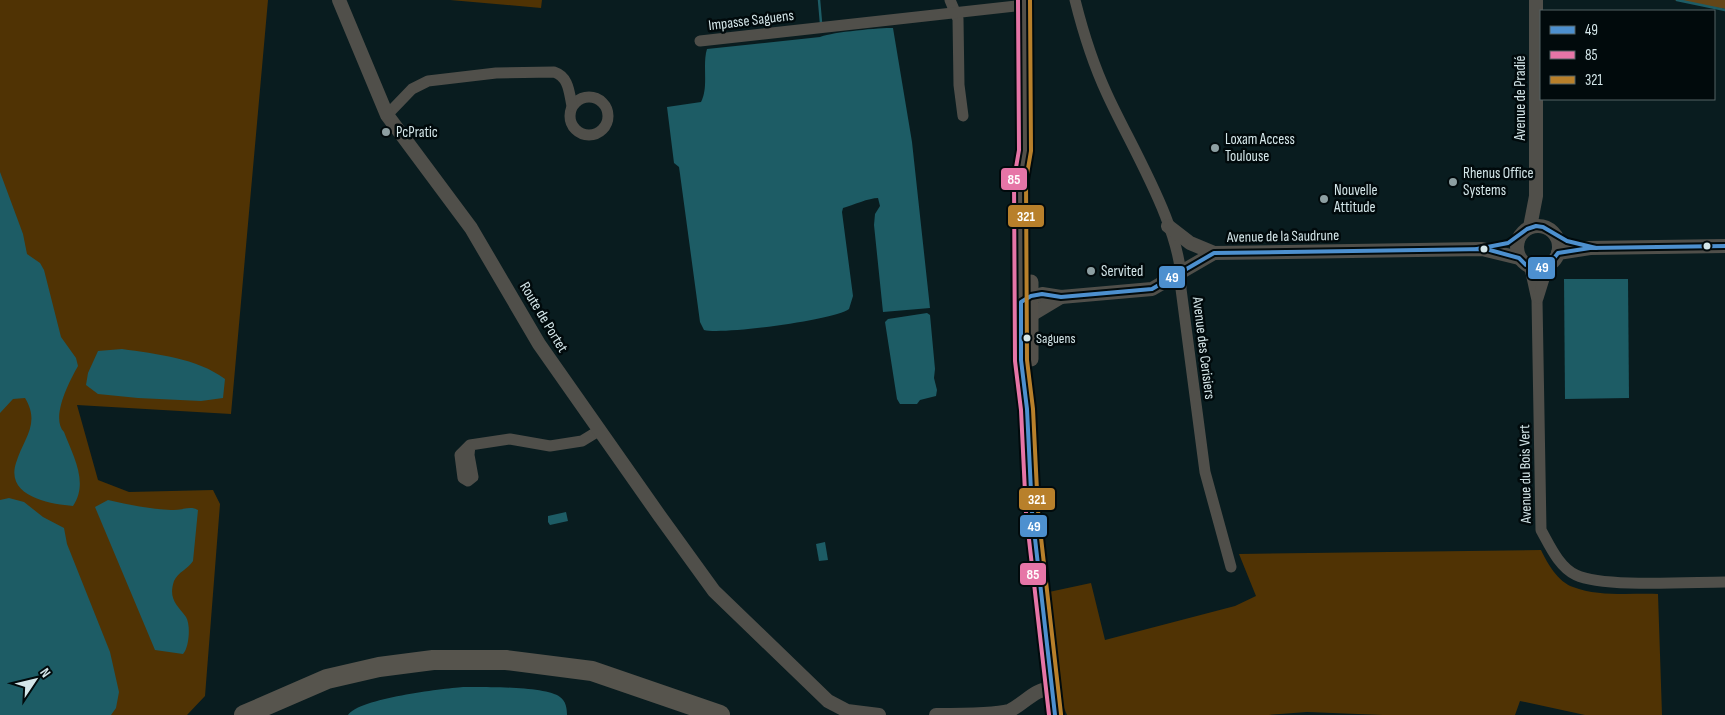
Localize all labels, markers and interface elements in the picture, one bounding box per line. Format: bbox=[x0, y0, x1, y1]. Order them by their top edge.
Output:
street label: Impasse Saguens bbox=[707, 6, 795, 35]
legend bbox=[1540, 10, 1715, 100]
text: 49 bbox=[1585, 21, 1598, 40]
text: 85 bbox=[1585, 46, 1598, 65]
street label: Avenue de Pradié bbox=[1511, 56, 1530, 141]
text: 321 bbox=[1585, 71, 1604, 90]
place label: PcPratic bbox=[396, 123, 438, 142]
marker: PcPratic bbox=[380, 126, 392, 138]
place label: Loxam Access Toulouse bbox=[1225, 130, 1295, 166]
marker: Loxam Access Toulouse bbox=[1209, 142, 1221, 154]
place label: Rhenus Office Systems bbox=[1463, 164, 1534, 200]
line badge: 85 bbox=[1000, 167, 1028, 191]
text: 85 bbox=[1008, 171, 1020, 188]
marker: Rhenus Office Systems bbox=[1447, 176, 1459, 188]
place label: Nouvelle Attitude bbox=[1333, 181, 1377, 217]
marker: Nouvelle Attitude bbox=[1318, 193, 1330, 205]
line badge: 321 bbox=[1007, 204, 1045, 228]
text: 321 bbox=[1017, 208, 1035, 225]
street label: Avenue de la Saudrune bbox=[1226, 226, 1339, 247]
unlabelled marker bbox=[1702, 241, 1712, 251]
unlabelled marker bbox=[1479, 244, 1489, 254]
line badge: 49 bbox=[1527, 256, 1556, 280]
text: 49 bbox=[1535, 259, 1549, 276]
place label: Servited bbox=[1101, 262, 1143, 281]
marker: Servited bbox=[1085, 265, 1097, 277]
line badge: 49 bbox=[1158, 265, 1186, 289]
text: 49 bbox=[1165, 269, 1179, 286]
street label: Route de Portet bbox=[515, 279, 572, 356]
street label: Avenue des Cerisiers bbox=[1188, 295, 1219, 400]
place label: Saguens bbox=[1036, 330, 1075, 347]
marker: Saguens bbox=[1022, 333, 1032, 343]
street label: Avenue du Bois Vert bbox=[1515, 424, 1536, 525]
line badge: 321 bbox=[1018, 487, 1056, 511]
text: 321 bbox=[1028, 491, 1046, 508]
line badge: 49 bbox=[1019, 514, 1048, 538]
text: 49 bbox=[1027, 518, 1041, 535]
line badge: 85 bbox=[1019, 562, 1047, 586]
text: 85 bbox=[1027, 566, 1039, 583]
north arrow bbox=[10, 655, 60, 705]
text: N bbox=[36, 665, 54, 681]

